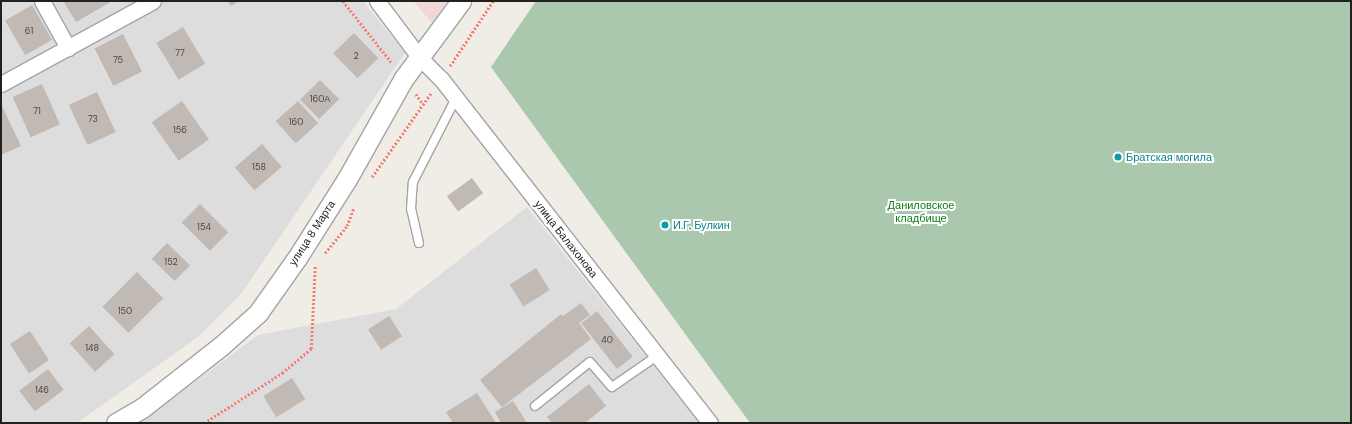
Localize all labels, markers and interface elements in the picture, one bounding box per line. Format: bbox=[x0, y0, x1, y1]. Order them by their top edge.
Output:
house number: 61 bbox=[25, 26, 33, 36]
house number: 77 bbox=[175, 48, 185, 58]
house number: 2 bbox=[353, 51, 359, 61]
house number: 75 bbox=[113, 55, 123, 65]
house number: 160А bbox=[310, 94, 330, 104]
house number: 71 bbox=[33, 106, 41, 116]
house number: 73 bbox=[88, 114, 98, 124]
house number: 160 bbox=[289, 117, 303, 127]
house number: 156 bbox=[173, 125, 187, 135]
place label: Братская могила bbox=[1126, 150, 1212, 164]
marker: Братская могила bbox=[1113, 152, 1123, 162]
house number: 158 bbox=[252, 162, 266, 172]
street label: улица 8 Марта bbox=[286, 198, 338, 268]
street label: улица Балахонова bbox=[532, 198, 600, 280]
park label: Даниловское кладбище bbox=[888, 199, 954, 225]
place label: И.Г. Булкин bbox=[673, 218, 730, 232]
marker: И.Г. Булкин bbox=[660, 220, 670, 230]
house number: 154 bbox=[197, 222, 211, 232]
house number: 152 bbox=[164, 257, 178, 267]
house number: 150 bbox=[118, 306, 132, 316]
house number: 40 bbox=[601, 335, 613, 345]
house number: 148 bbox=[85, 343, 99, 353]
house number: 146 bbox=[35, 385, 49, 395]

